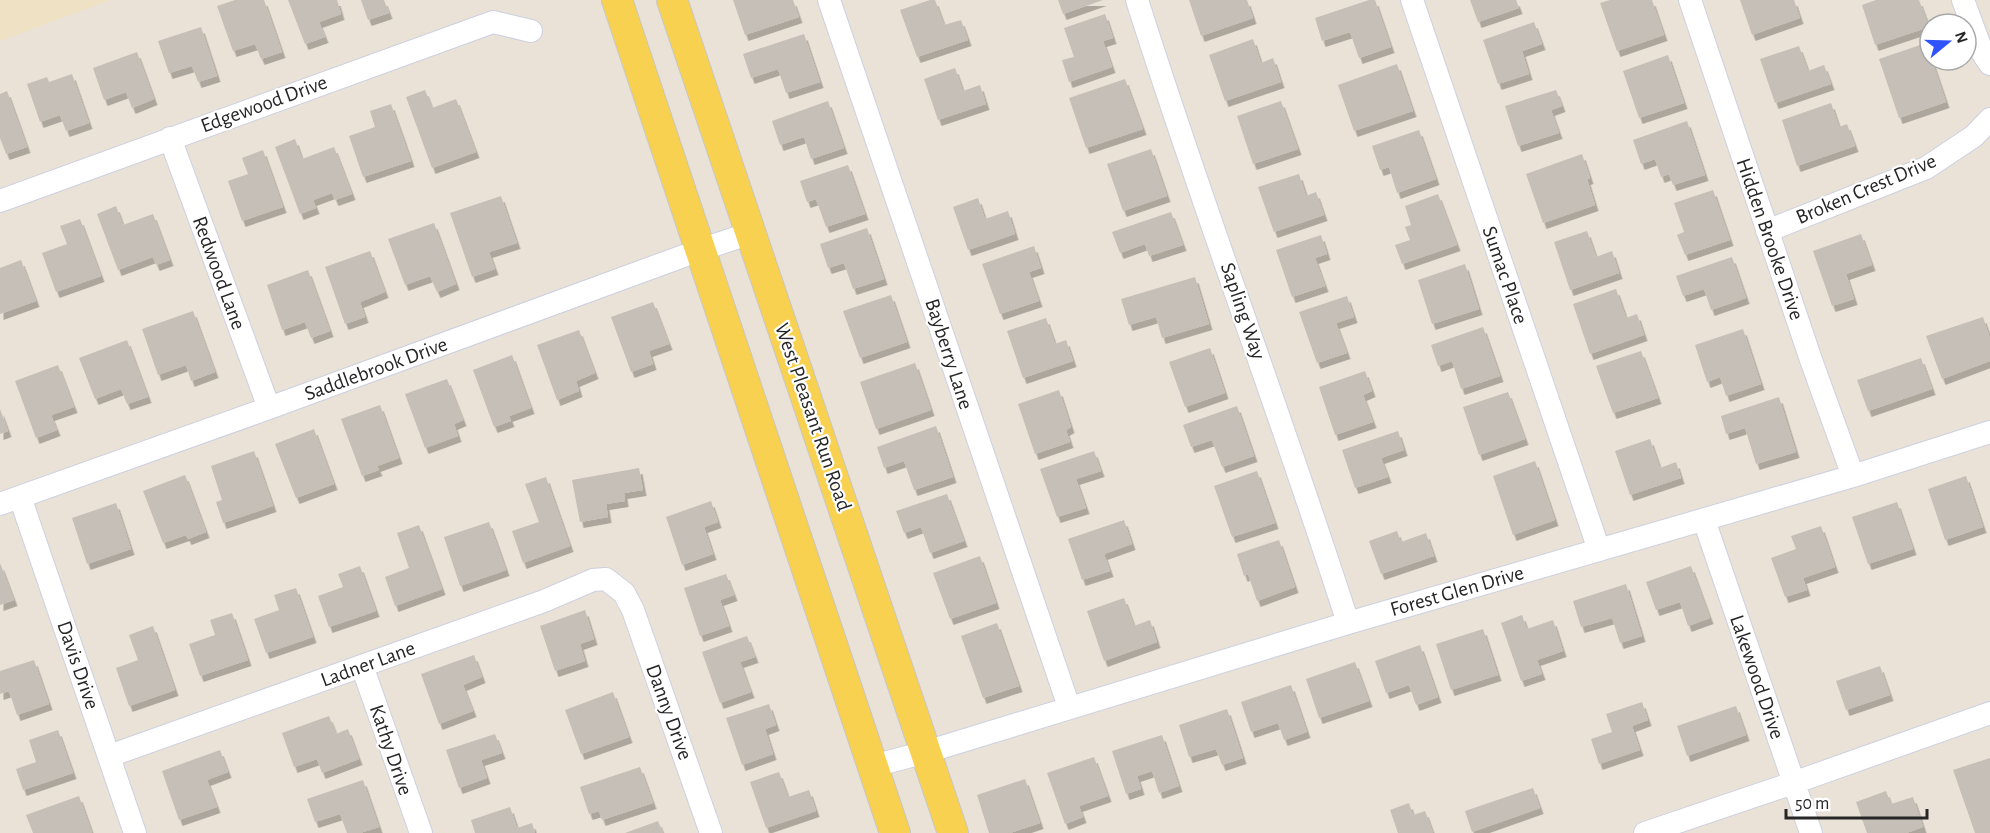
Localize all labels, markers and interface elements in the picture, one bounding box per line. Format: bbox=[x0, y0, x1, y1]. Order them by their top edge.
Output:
north arrow bbox=[1918, 12, 1978, 72]
text: N bbox=[1952, 30, 1971, 45]
street label: Edgewood Drive bbox=[198, 71, 330, 137]
street label: Broken Crest Drive bbox=[1793, 150, 1939, 228]
street label: Hidden Brooke Drive bbox=[1732, 155, 1808, 323]
street label: Redwood Lane bbox=[189, 213, 249, 333]
street label: Sumac Place bbox=[1478, 223, 1532, 327]
street label: Sapling Way bbox=[1217, 260, 1269, 362]
street label: Bayberry Lane bbox=[921, 296, 977, 412]
street label: West Pleasant Run Road bbox=[771, 320, 855, 514]
street label: Saddlebrook Drive bbox=[302, 333, 450, 405]
street label: Forest Glen Drive bbox=[1388, 562, 1526, 620]
street label: Lakewood Drive bbox=[1726, 612, 1788, 742]
street label: Davis Drive bbox=[53, 618, 103, 712]
street label: Ladner Lane bbox=[318, 637, 418, 691]
street label: Danny Drive bbox=[642, 661, 696, 763]
street label: Kathy Drive bbox=[366, 702, 416, 798]
scale bar bbox=[1786, 782, 1927, 820]
text: 50 m bbox=[1795, 795, 1829, 813]

